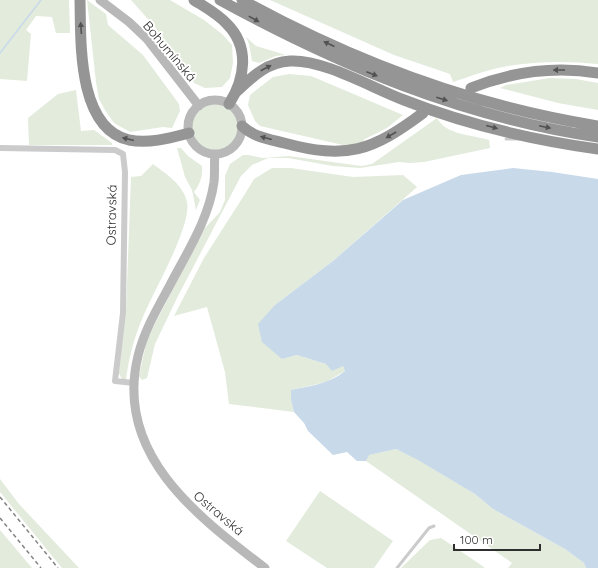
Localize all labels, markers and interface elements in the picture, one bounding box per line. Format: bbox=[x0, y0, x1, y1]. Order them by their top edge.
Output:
one-way arrow bbox=[248, 15, 260, 22]
street label: Bohumínská bbox=[140, 17, 200, 85]
one-way arrow bbox=[78, 21, 84, 34]
one-way arrow bbox=[323, 41, 335, 47]
one-way arrow bbox=[260, 65, 272, 71]
one-way arrow bbox=[552, 67, 565, 73]
one-way arrow bbox=[366, 71, 378, 77]
one-way arrow bbox=[437, 96, 449, 102]
one-way arrow bbox=[486, 124, 498, 130]
one-way arrow bbox=[539, 124, 551, 130]
one-way arrow bbox=[385, 132, 397, 138]
one-way arrow bbox=[122, 135, 134, 141]
one-way arrow bbox=[260, 135, 272, 141]
street label: Ostravská bbox=[102, 184, 120, 246]
street label: Ostravská bbox=[191, 487, 247, 539]
scale bar bbox=[454, 526, 540, 552]
text: 100 m bbox=[460, 532, 493, 547]

